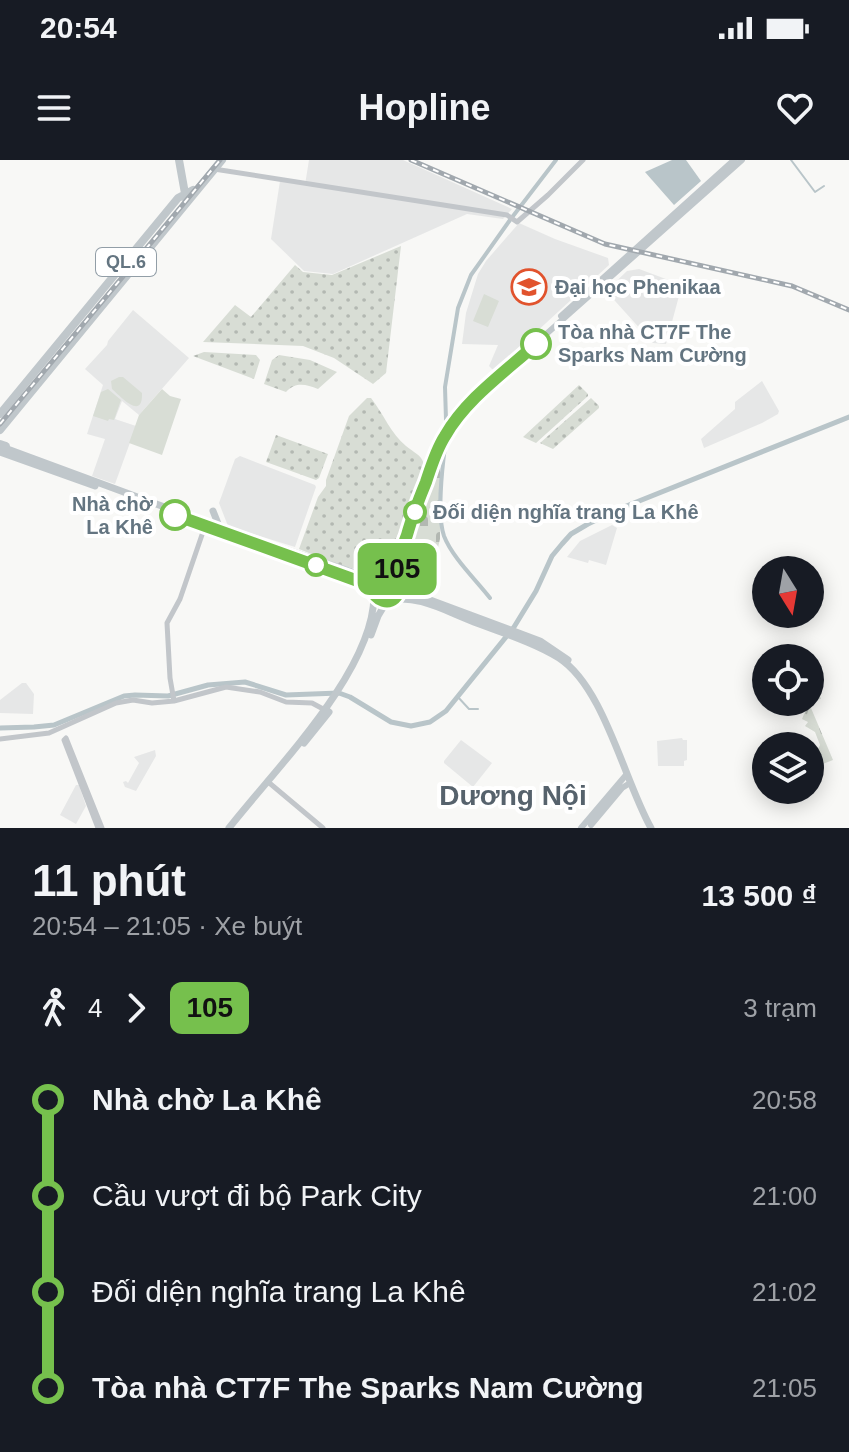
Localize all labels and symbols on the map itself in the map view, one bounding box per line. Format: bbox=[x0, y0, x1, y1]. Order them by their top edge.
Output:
road number: QL.6 bbox=[96, 248, 156, 276]
school or university icon: Đại học Phenikaa bbox=[510, 268, 548, 306]
place label: Đại học Phenikaa bbox=[555, 276, 721, 298]
place label: Tòa nhà CT7F The Sparks Nam Cường bbox=[558, 321, 747, 366]
marker: Tòa nhà CT7F The Sparks Nam Cường bbox=[521, 329, 551, 359]
place label: Nhà chờ La Khê bbox=[72, 493, 154, 538]
marker: Nhà chờ La Khê bbox=[160, 500, 190, 530]
marker: Đối diện nghĩa trang La Khê bbox=[404, 501, 426, 523]
place label: Đối diện nghĩa trang La Khê bbox=[433, 501, 699, 523]
line badge: 105 bbox=[351, 543, 443, 595]
unlabelled marker bbox=[305, 554, 327, 576]
north arrow bbox=[752, 556, 824, 628]
district label: Dương Nội bbox=[439, 780, 587, 811]

